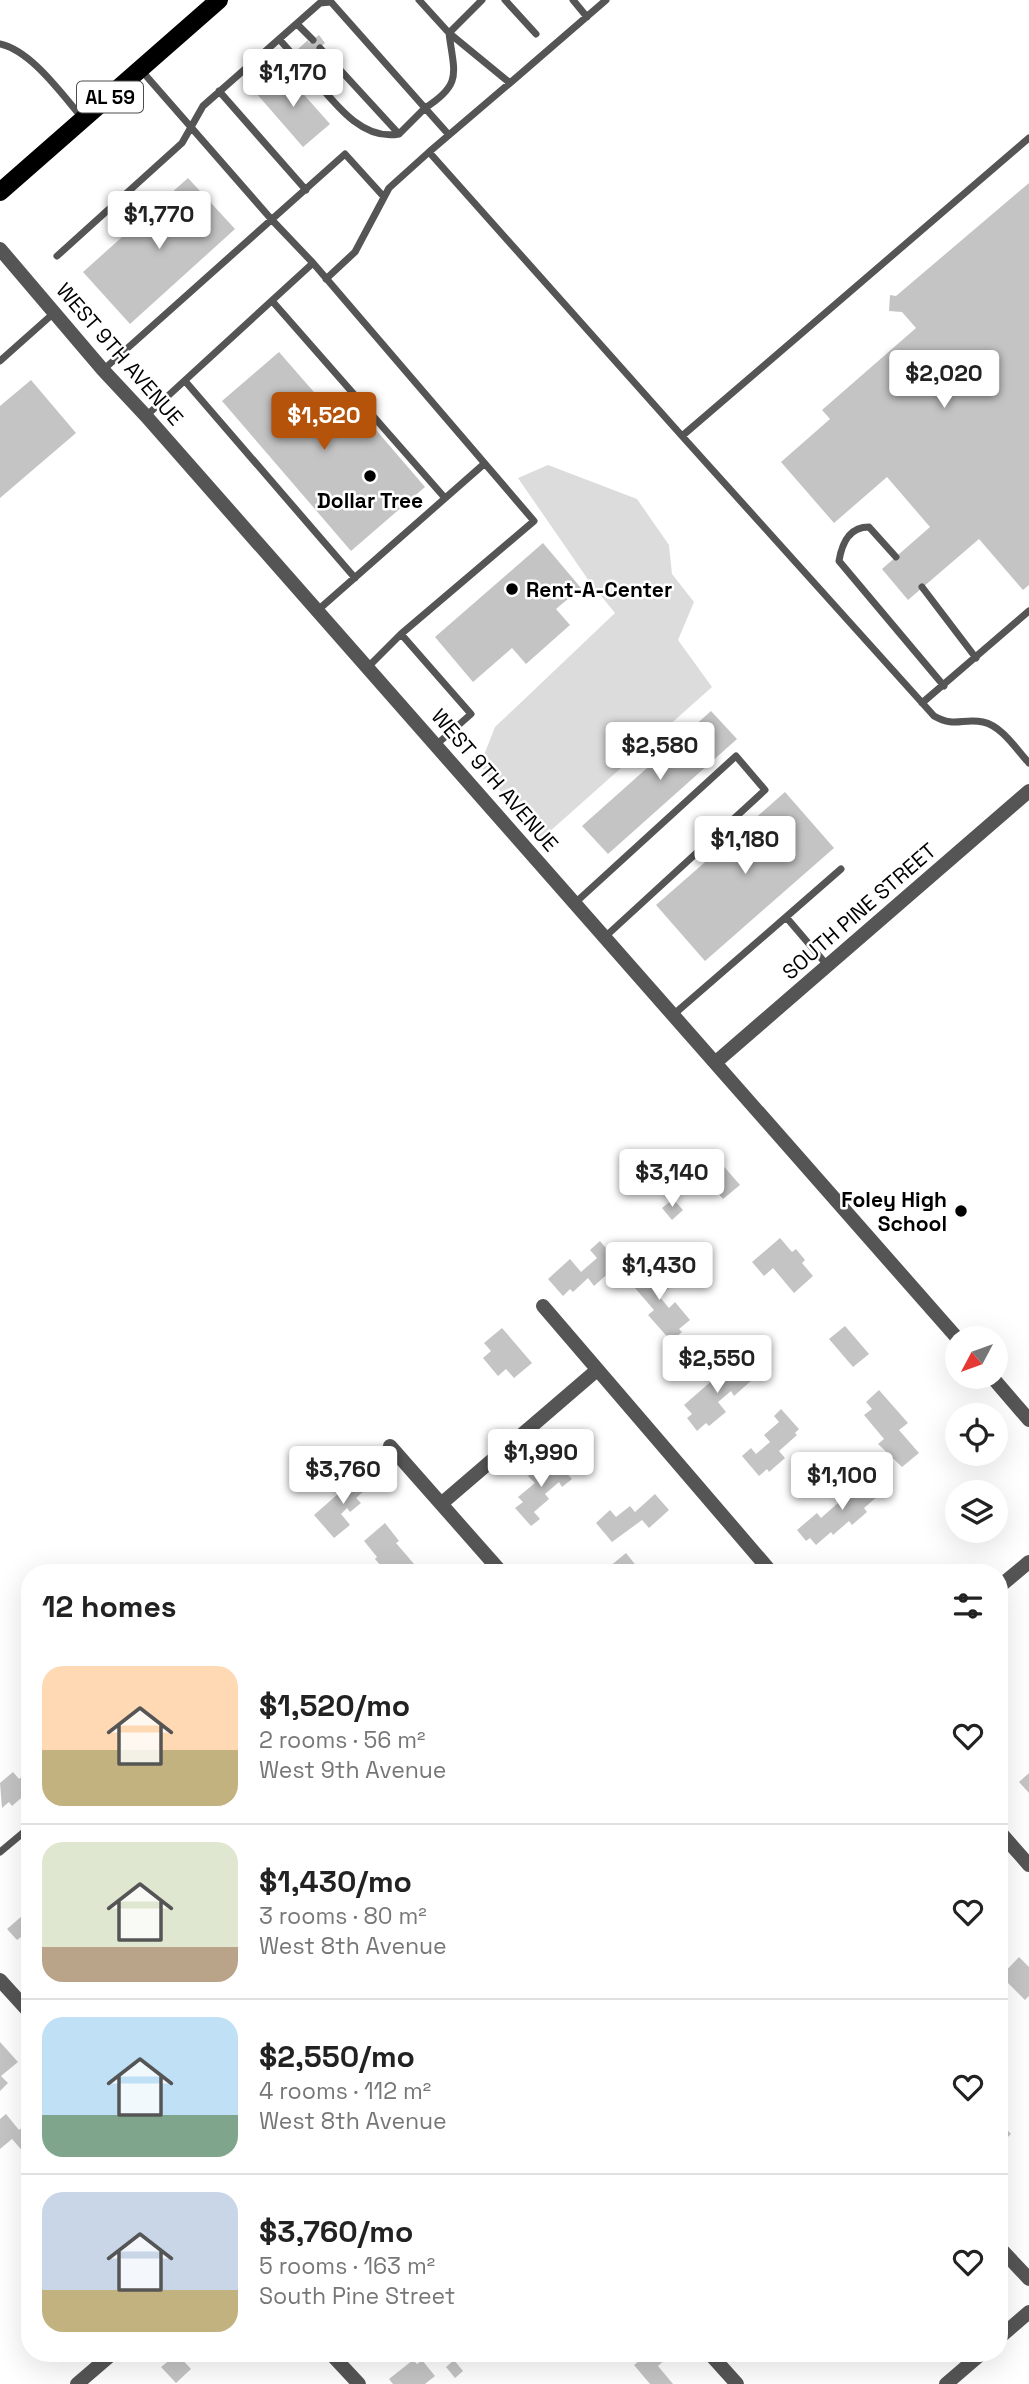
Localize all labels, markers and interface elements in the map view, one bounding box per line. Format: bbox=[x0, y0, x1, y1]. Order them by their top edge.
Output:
pin: $1,170 bbox=[236, 50, 350, 109]
text: $1,170 bbox=[259, 57, 327, 87]
road number: AL 59 bbox=[77, 82, 143, 113]
pin: $1,770 bbox=[102, 191, 216, 251]
text: $1,770 bbox=[124, 199, 194, 229]
street label: WEST 9TH AVENUE bbox=[51, 277, 189, 431]
pin: $2,020 bbox=[887, 350, 1001, 410]
text: $2,020 bbox=[905, 358, 983, 388]
pin: $1,520 bbox=[267, 392, 381, 452]
text: $1,520 bbox=[287, 400, 361, 430]
marker: Dollar Tree bbox=[362, 468, 378, 484]
place label: Dollar Tree bbox=[317, 487, 423, 514]
place label: Rent-A-Center bbox=[526, 576, 672, 603]
marker: Rent-A-Center bbox=[504, 581, 520, 597]
street label: WEST 9TH AVENUE bbox=[426, 703, 564, 857]
pin: $2,580 bbox=[603, 722, 717, 782]
text: $2,580 bbox=[622, 730, 698, 760]
pin: $1,180 bbox=[688, 816, 802, 876]
text: $1,180 bbox=[711, 824, 780, 854]
street label: SOUTH PINE STREET bbox=[776, 837, 942, 985]
pin: $3,140 bbox=[615, 1150, 729, 1209]
text: $3,140 bbox=[635, 1157, 709, 1187]
place label: Foley High School bbox=[841, 1186, 947, 1237]
marker: Foley High School bbox=[953, 1203, 969, 1219]
pin: $1,430 bbox=[602, 1242, 716, 1302]
text: $1,430 bbox=[622, 1250, 696, 1280]
north arrow bbox=[945, 1326, 1008, 1390]
map controls bbox=[945, 1326, 1008, 1543]
pin: $2,550 bbox=[660, 1336, 774, 1395]
text: $2,550 bbox=[679, 1343, 755, 1373]
button: locate bbox=[945, 1403, 1008, 1466]
pin: $1,990 bbox=[484, 1430, 598, 1489]
text: $1,990 bbox=[504, 1437, 578, 1467]
pin: $3,760 bbox=[286, 1446, 400, 1506]
pin: $1,100 bbox=[785, 1452, 899, 1512]
text: $3,760 bbox=[305, 1454, 381, 1484]
text: $1,100 bbox=[807, 1460, 877, 1490]
button: layers bbox=[945, 1480, 1008, 1543]
text: 12 homes bbox=[42, 1587, 177, 1626]
icon: filters bbox=[949, 1587, 987, 1625]
text: $1,520/mo bbox=[259, 1686, 410, 1725]
icon: home bbox=[98, 1694, 182, 1778]
icon: heart bbox=[949, 1717, 987, 1755]
text: 2 rooms · 56 m² bbox=[259, 1725, 425, 1755]
text: West 9th Avenue bbox=[259, 1755, 446, 1785]
text: $1,430/mo bbox=[259, 1862, 412, 1901]
icon: home bbox=[98, 1870, 182, 1954]
icon: heart bbox=[949, 1893, 987, 1931]
text: 3 rooms · 80 m² bbox=[259, 1901, 427, 1931]
text: West 8th Avenue bbox=[259, 1931, 447, 1961]
text: $2,550/mo bbox=[259, 2037, 415, 2076]
icon: home bbox=[98, 2045, 182, 2129]
icon: heart bbox=[949, 2068, 987, 2106]
text: 4 rooms · 112 m² bbox=[259, 2076, 431, 2106]
text: West 8th Avenue bbox=[259, 2106, 447, 2136]
text: $3,760/mo bbox=[259, 2212, 413, 2251]
icon: home bbox=[98, 2220, 182, 2304]
icon: heart bbox=[949, 2243, 987, 2281]
text: 5 rooms · 163 m² bbox=[259, 2251, 435, 2281]
text: South Pine Street bbox=[259, 2281, 455, 2311]

